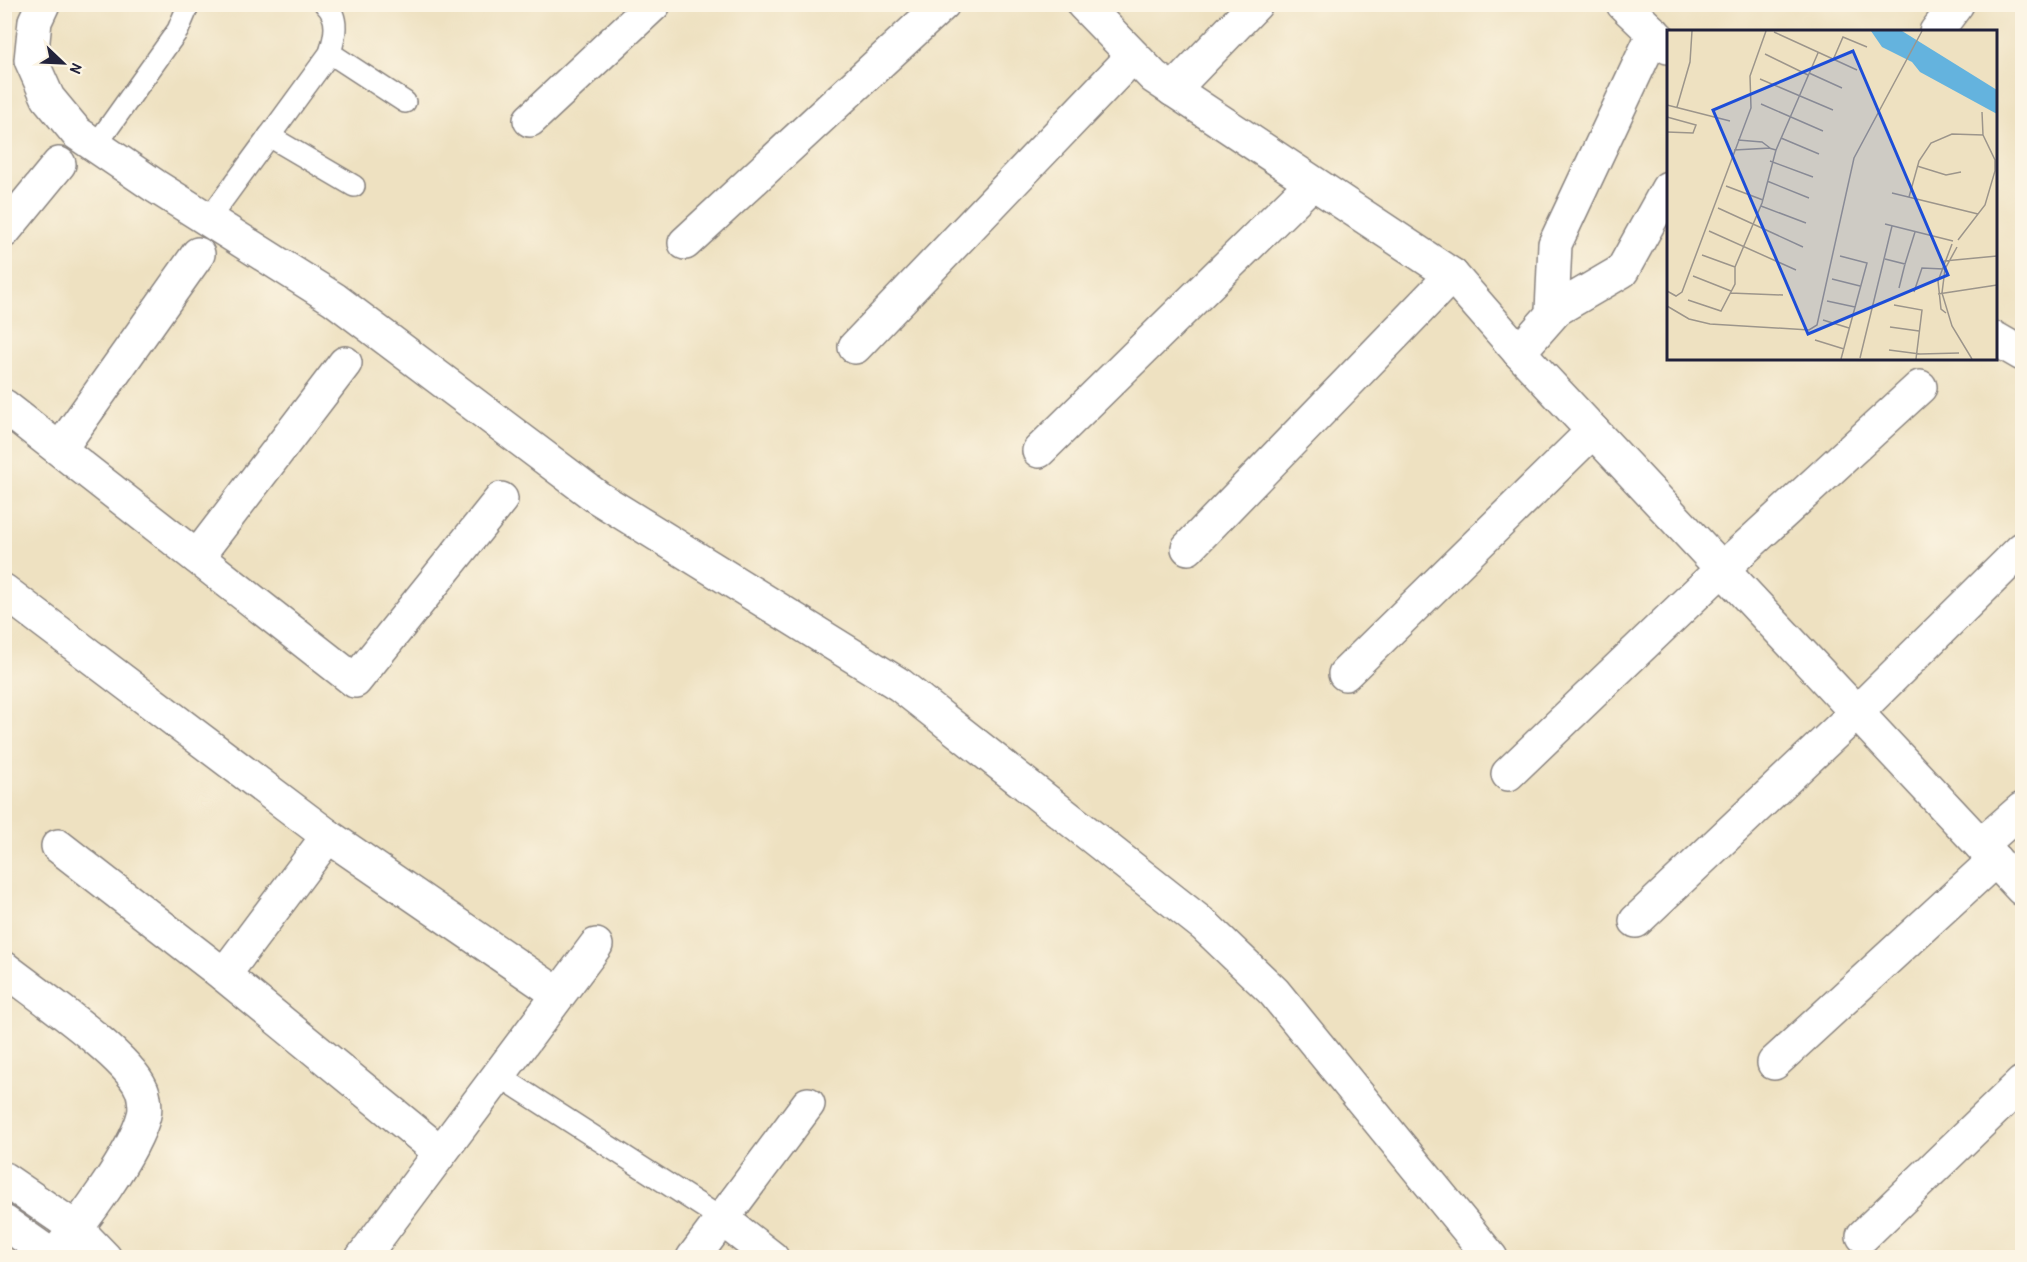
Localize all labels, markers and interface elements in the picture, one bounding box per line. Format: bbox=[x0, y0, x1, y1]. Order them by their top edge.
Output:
inset map bbox=[1667, 30, 1997, 360]
north arrow bbox=[33, 33, 93, 93]
text: N bbox=[65, 61, 89, 78]

